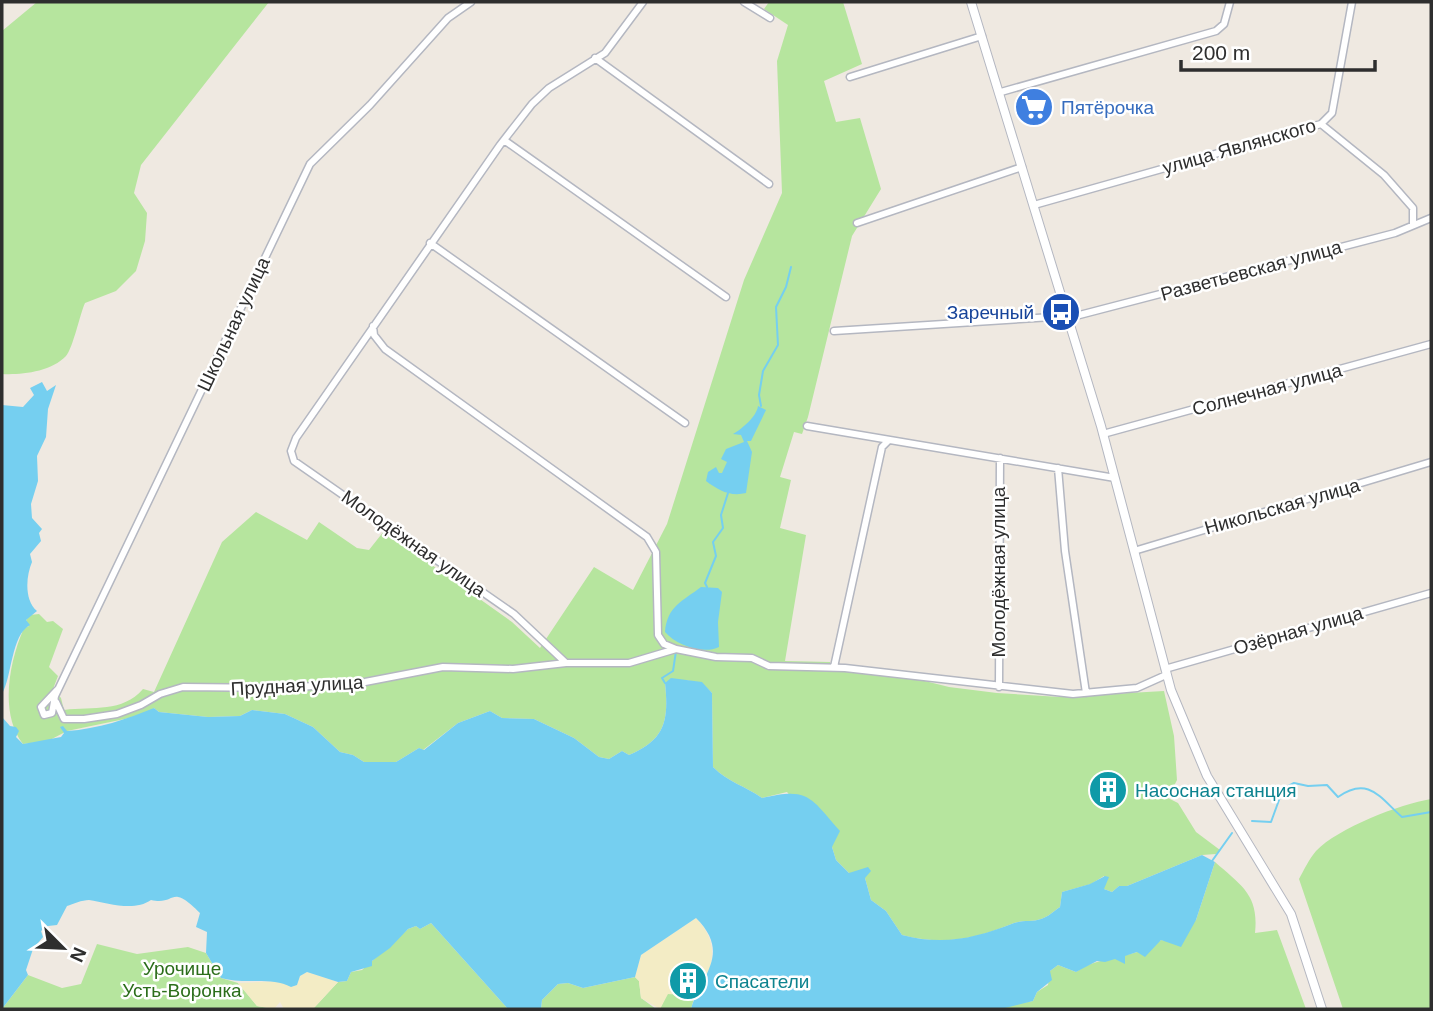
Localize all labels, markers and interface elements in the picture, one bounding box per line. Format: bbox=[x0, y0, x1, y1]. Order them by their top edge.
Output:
scale bar bbox=[1181, 28, 1375, 72]
text: 200 m bbox=[1192, 41, 1250, 64]
supermarket icon: Пятёрочка bbox=[1013, 86, 1055, 128]
place label: Пятёрочка bbox=[1061, 97, 1155, 118]
street label: улица Являнского bbox=[1160, 115, 1318, 178]
street label: Разветьевская улица bbox=[1158, 236, 1344, 305]
street label: Школьная улица bbox=[193, 253, 274, 395]
bus stop icon: Заречный bbox=[1040, 291, 1082, 333]
place label: Заречный bbox=[947, 302, 1034, 323]
street label: Солнечная улица bbox=[1190, 359, 1345, 420]
street label: Никольская улица bbox=[1202, 474, 1363, 539]
street label: Молодёжная улица bbox=[338, 486, 490, 601]
street label: Молодёжная улица bbox=[988, 486, 1009, 657]
street label: Озёрная улица bbox=[1231, 602, 1366, 659]
street label: Прудная улица bbox=[230, 672, 364, 699]
building icon: Насосная станция bbox=[1087, 769, 1129, 811]
place label: Насосная станция bbox=[1135, 780, 1297, 801]
north arrow bbox=[28, 913, 98, 983]
text: N bbox=[66, 944, 90, 965]
park label: Урочище Усть-Воронка bbox=[122, 958, 242, 1001]
building icon: Спасатели bbox=[667, 960, 709, 1002]
place label: Спасатели bbox=[715, 971, 809, 992]

